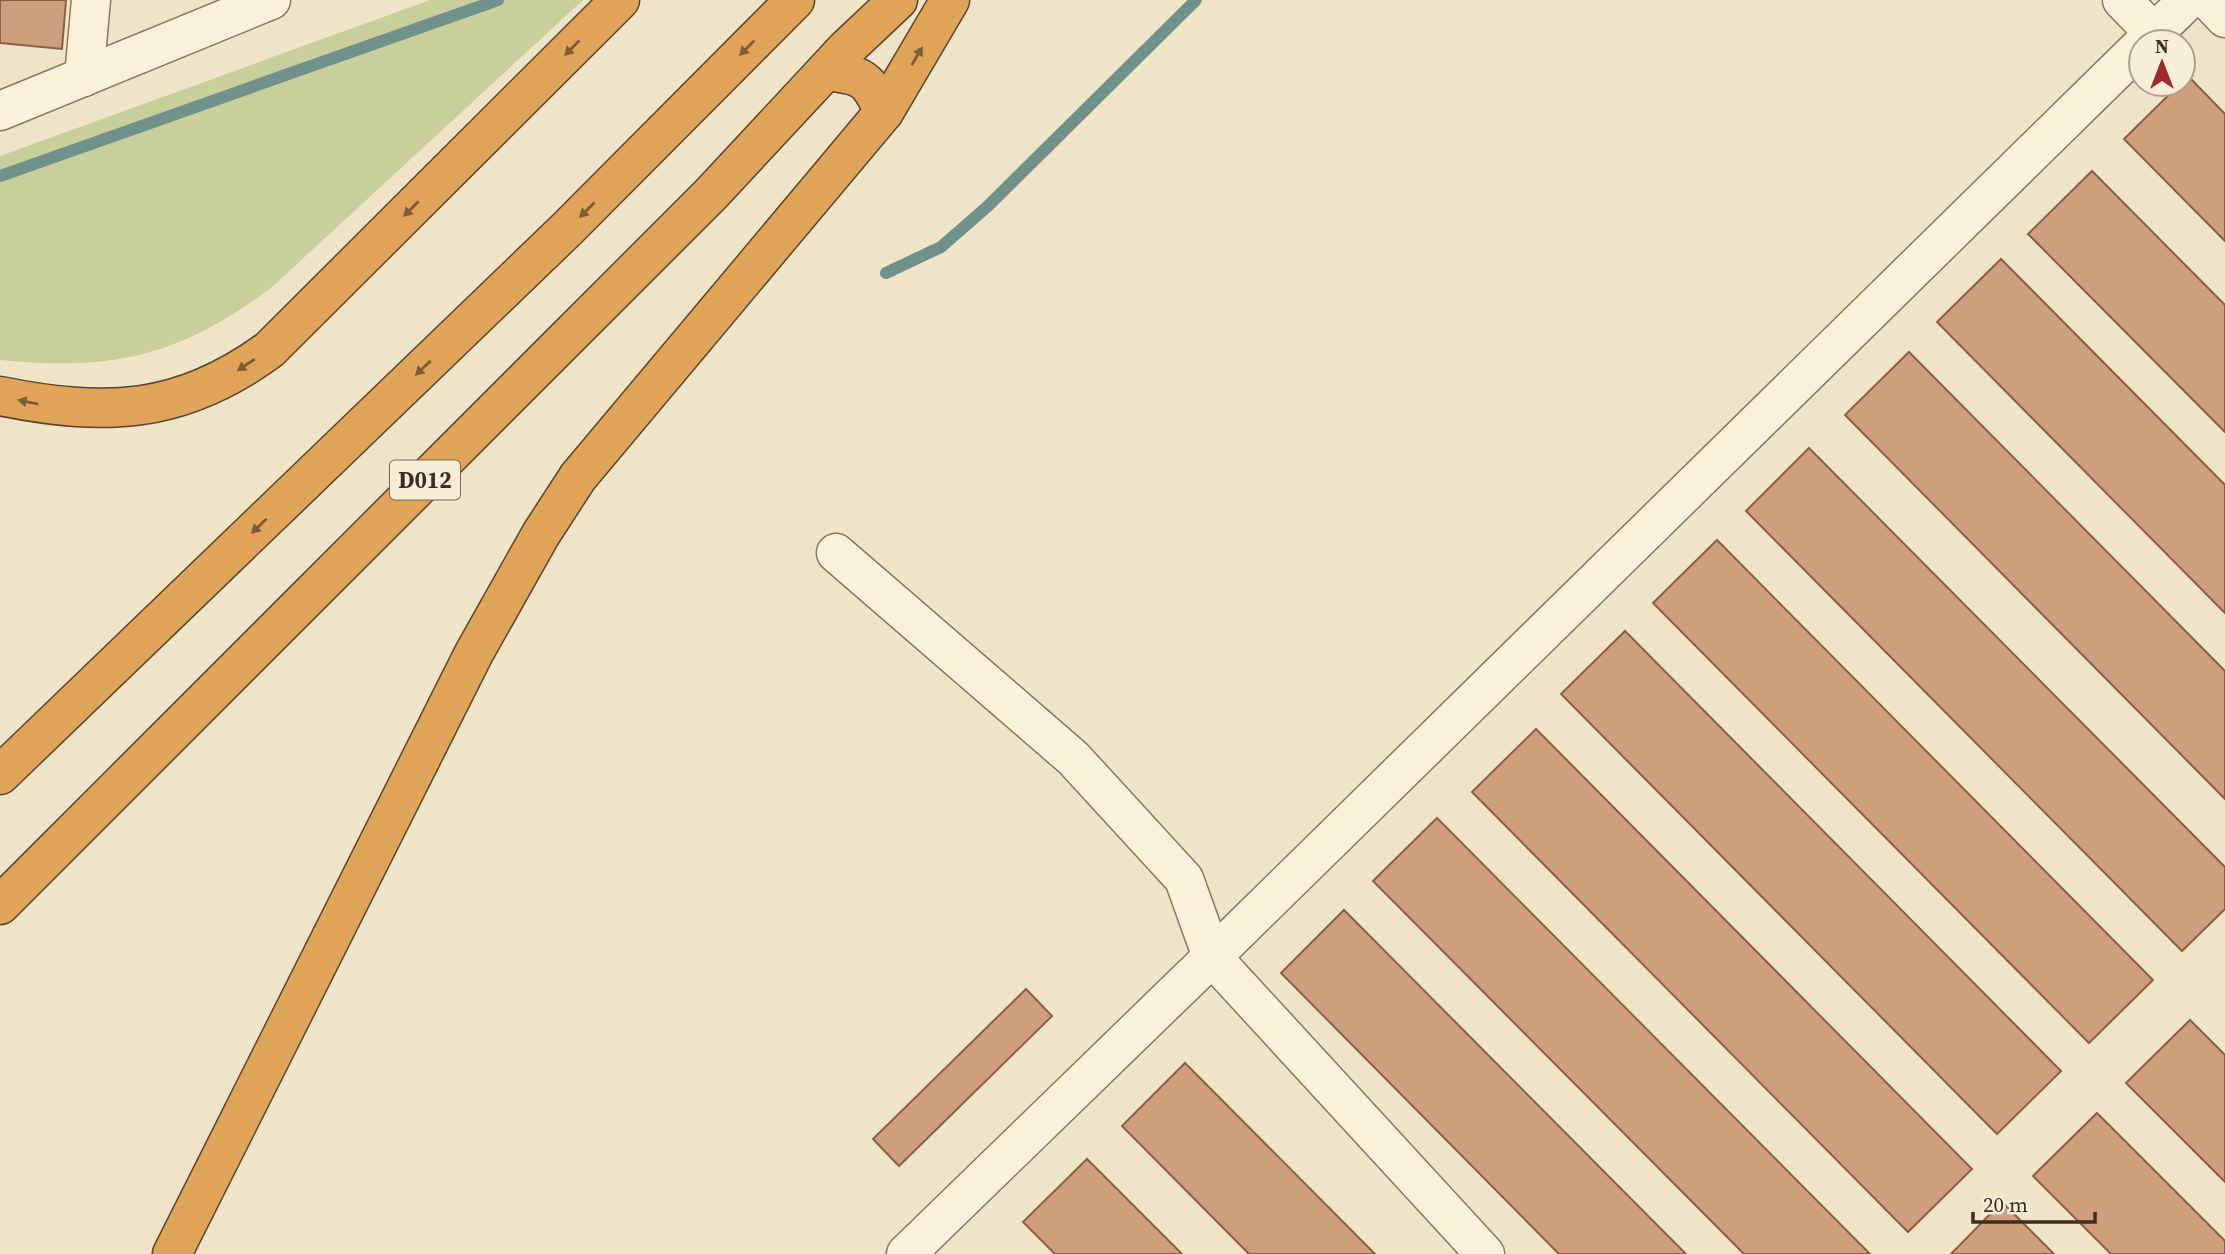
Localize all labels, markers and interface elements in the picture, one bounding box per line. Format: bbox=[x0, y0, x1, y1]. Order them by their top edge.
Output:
north arrow bbox=[2127, 28, 2197, 98]
text: N bbox=[2155, 33, 2169, 59]
one-way arrow bbox=[564, 40, 580, 56]
one-way arrow bbox=[739, 40, 756, 56]
one-way arrow bbox=[911, 47, 923, 66]
one-way arrow bbox=[402, 200, 419, 217]
one-way arrow bbox=[578, 201, 595, 218]
one-way arrow bbox=[237, 359, 256, 372]
one-way arrow bbox=[415, 359, 432, 375]
one-way arrow bbox=[17, 396, 39, 407]
road number: D012 bbox=[390, 460, 460, 500]
one-way arrow bbox=[251, 517, 268, 533]
scale bar bbox=[1973, 1180, 2096, 1224]
text: 20 m bbox=[1983, 1190, 2028, 1219]

